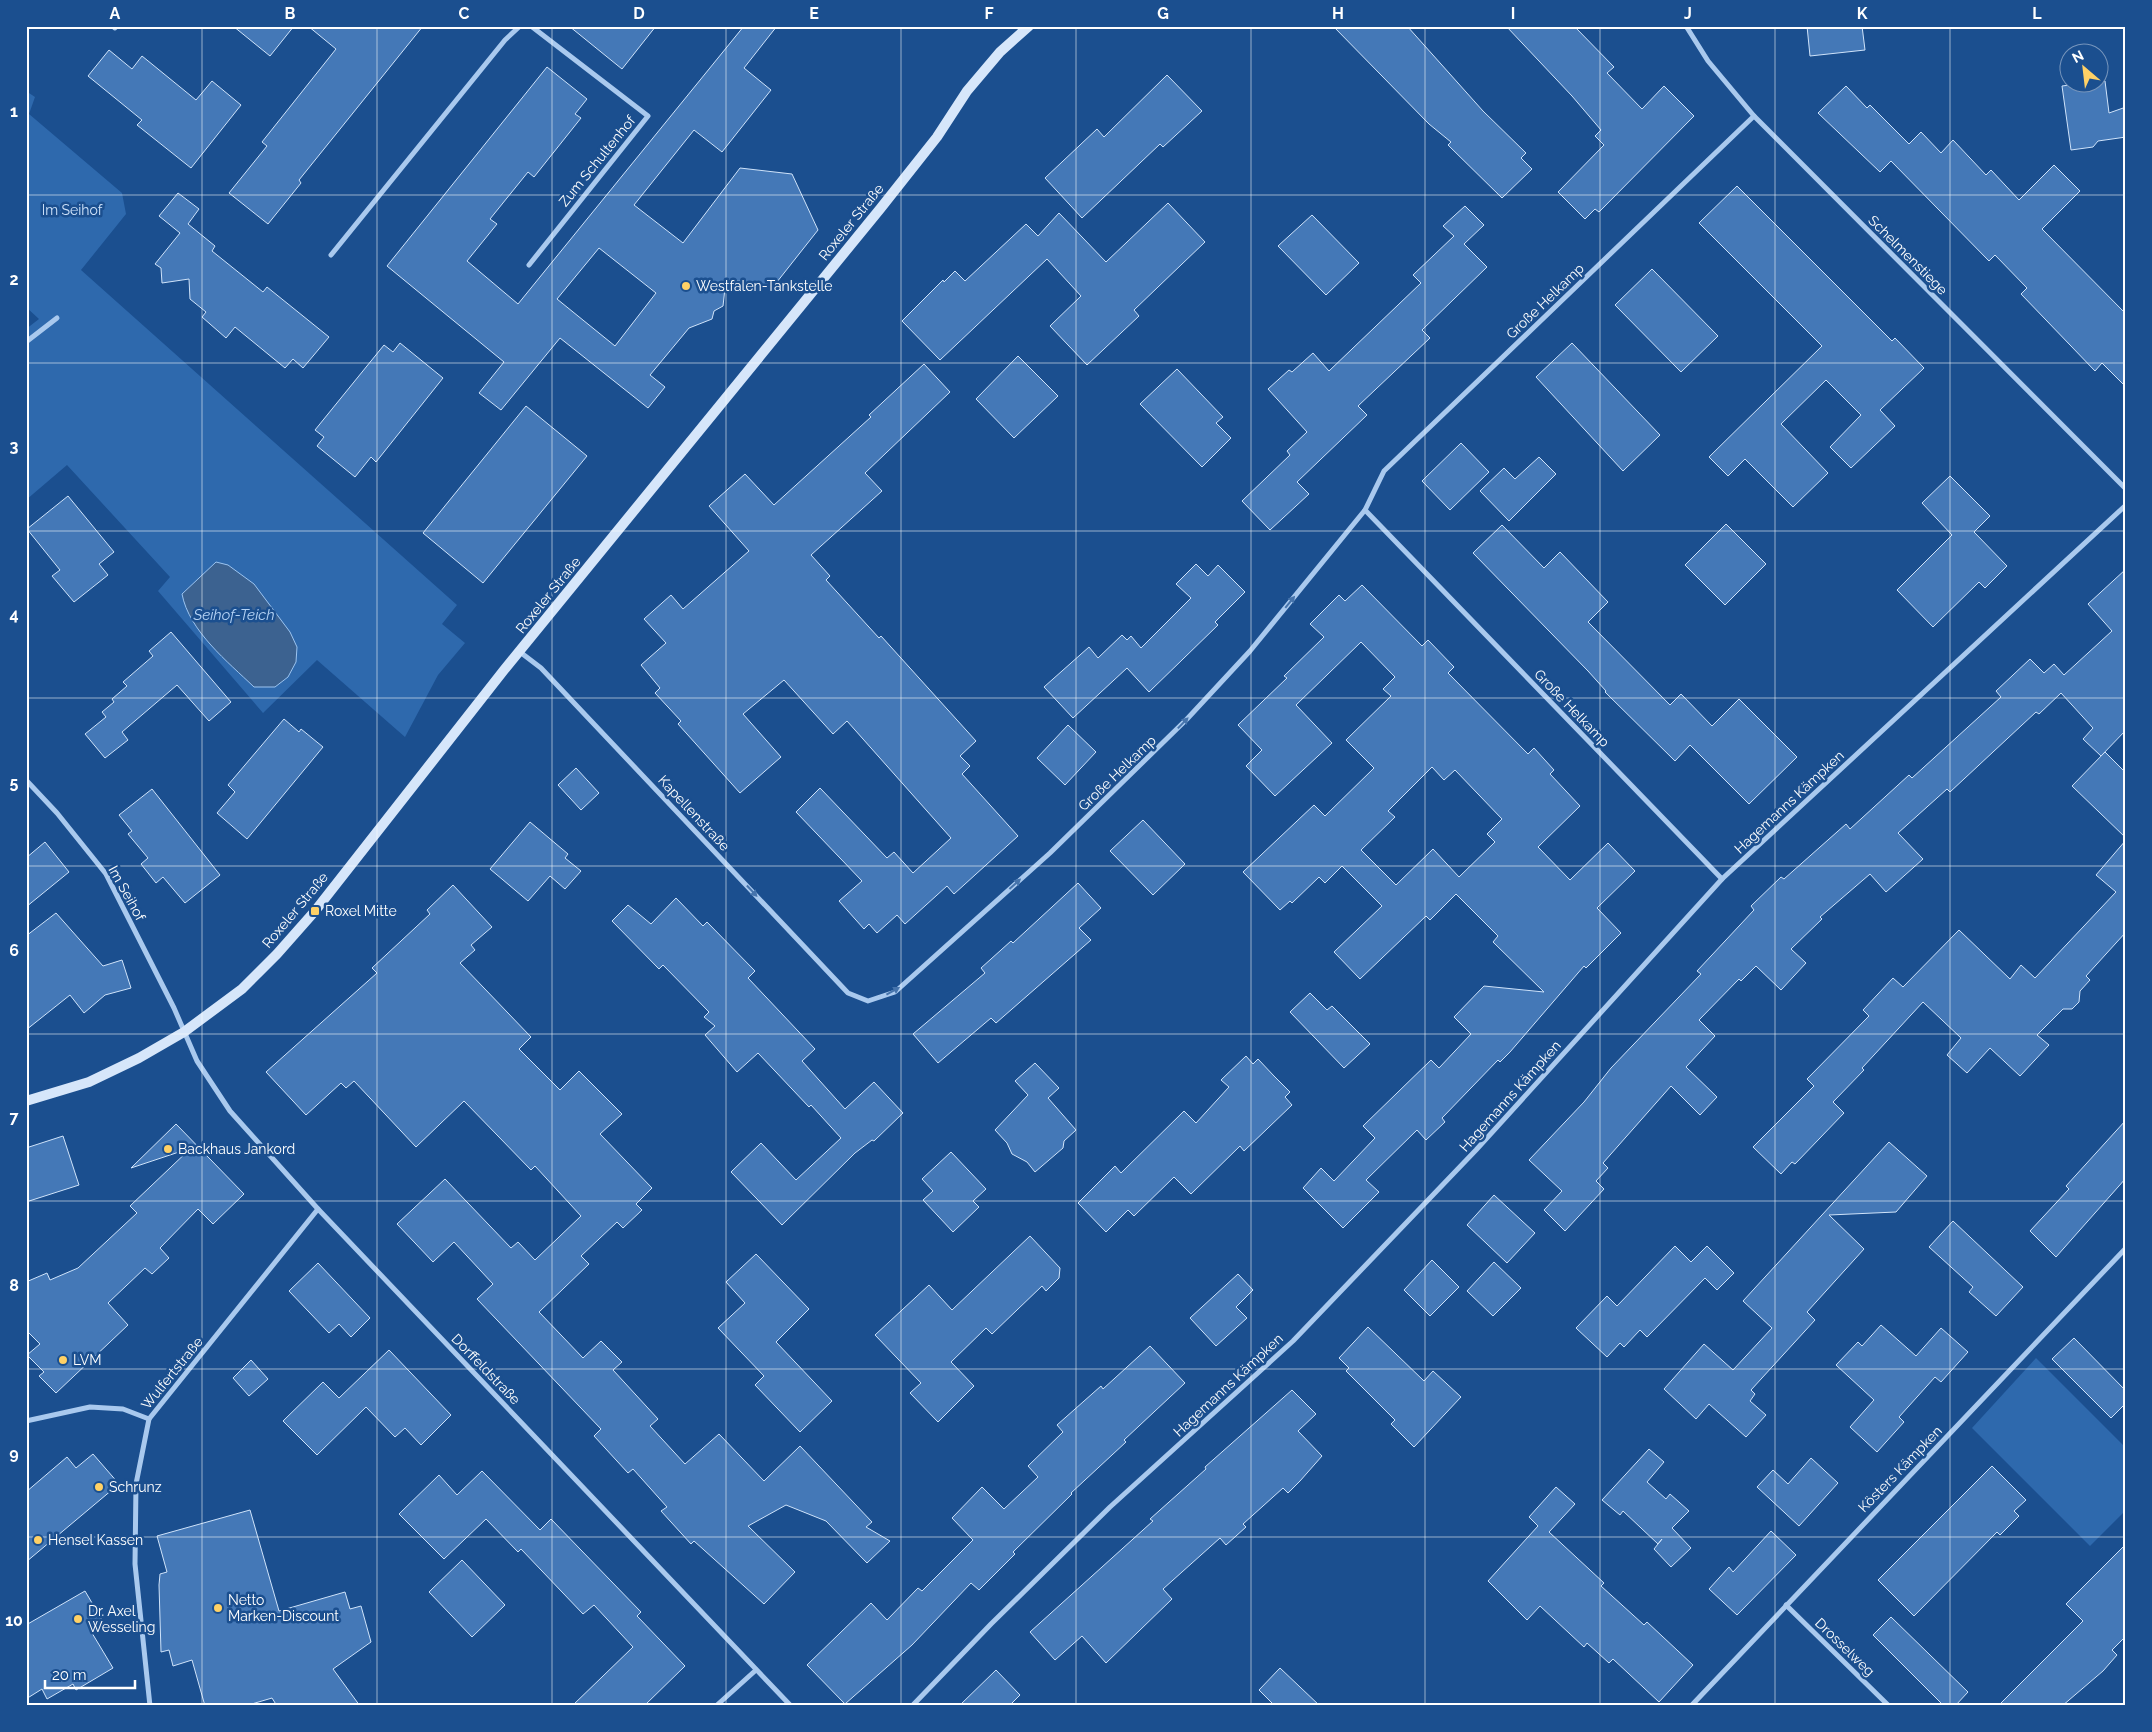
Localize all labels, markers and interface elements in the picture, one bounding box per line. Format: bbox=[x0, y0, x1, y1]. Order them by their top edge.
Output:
text: A bbox=[110, 4, 121, 23]
text: B bbox=[285, 4, 296, 23]
text: C bbox=[459, 4, 470, 23]
text: D bbox=[633, 4, 645, 23]
text: E bbox=[809, 4, 819, 23]
text: F bbox=[984, 4, 994, 23]
text: G bbox=[1157, 4, 1169, 23]
text: H bbox=[1332, 4, 1344, 23]
text: I bbox=[1511, 4, 1515, 23]
text: J bbox=[1684, 4, 1692, 23]
text: K bbox=[1857, 4, 1868, 23]
text: L bbox=[2032, 4, 2042, 23]
north arrow bbox=[2060, 42, 2110, 92]
text: N bbox=[2069, 47, 2086, 66]
text: 1 bbox=[10, 102, 18, 121]
street label: Zum Schultenhof bbox=[556, 111, 639, 209]
street label: Roxeler Straße bbox=[815, 181, 887, 263]
park label: Im Seihof bbox=[42, 202, 104, 218]
street label: Schelmenstiege bbox=[1865, 212, 1951, 298]
street label: Große Helkamp bbox=[1503, 260, 1587, 342]
text: 2 bbox=[9, 270, 19, 289]
place label: Westfalen-Tankstelle bbox=[696, 278, 832, 294]
marker: Westfalen-Tankstelle bbox=[680, 280, 692, 292]
text: 3 bbox=[10, 437, 19, 456]
street label: Roxeler Straße bbox=[512, 554, 584, 636]
one-way arrow bbox=[1285, 596, 1296, 609]
text: 4 bbox=[9, 605, 19, 624]
water label: Seihof-Teich bbox=[192, 606, 275, 624]
street label: Große Helkamp bbox=[1531, 666, 1613, 750]
one-way arrow bbox=[1176, 718, 1188, 730]
street label: Große Helkamp bbox=[1075, 732, 1159, 814]
street label: Hagemanns Kämpken bbox=[1731, 747, 1847, 857]
street label: Kapellenstraße bbox=[655, 772, 733, 854]
text: 5 bbox=[10, 773, 19, 792]
street label: Im Seihof bbox=[105, 863, 149, 925]
street label: Roxeler Straße bbox=[259, 869, 331, 951]
one-way arrow bbox=[1009, 879, 1022, 890]
one-way arrow bbox=[746, 884, 758, 896]
place label: Roxel Mitte bbox=[325, 903, 397, 919]
marker: Roxel Mitte bbox=[309, 905, 321, 917]
text: 6 bbox=[9, 941, 19, 960]
one-way arrow bbox=[887, 987, 900, 996]
street label: Hagemanns Kämpken bbox=[1456, 1037, 1564, 1155]
text: 7 bbox=[10, 1108, 19, 1127]
place label: Backhaus Jankord bbox=[178, 1141, 295, 1157]
marker: Backhaus Jankord bbox=[162, 1143, 174, 1155]
text: 8 bbox=[9, 1276, 19, 1295]
street label: Dorffeldstraße bbox=[448, 1330, 524, 1408]
street label: Hagemanns Kämpken bbox=[1170, 1330, 1286, 1440]
street label: Wulfertstraße bbox=[138, 1334, 206, 1412]
place label: LVM bbox=[73, 1352, 102, 1368]
marker: LVM bbox=[57, 1354, 69, 1366]
street label: Kösters Kämpken bbox=[1855, 1423, 1945, 1515]
text: 9 bbox=[9, 1444, 19, 1463]
place label: Schrunz bbox=[109, 1479, 162, 1495]
marker: Schrunz bbox=[93, 1481, 105, 1493]
place label: Hensel Kassen bbox=[48, 1532, 143, 1548]
marker: Hensel Kassen bbox=[32, 1534, 44, 1546]
place label: Netto Marken-Discount bbox=[228, 1592, 339, 1624]
marker: Netto Marken-Discount bbox=[212, 1602, 224, 1614]
place label: Dr. Axel Wesseling bbox=[88, 1603, 155, 1635]
text: 10 bbox=[5, 1611, 23, 1630]
marker: Dr. Axel Wesseling bbox=[72, 1613, 84, 1625]
street label: Drosselweg bbox=[1812, 1615, 1878, 1679]
scale bar bbox=[45, 1657, 135, 1689]
text: 20 m bbox=[52, 1666, 87, 1684]

